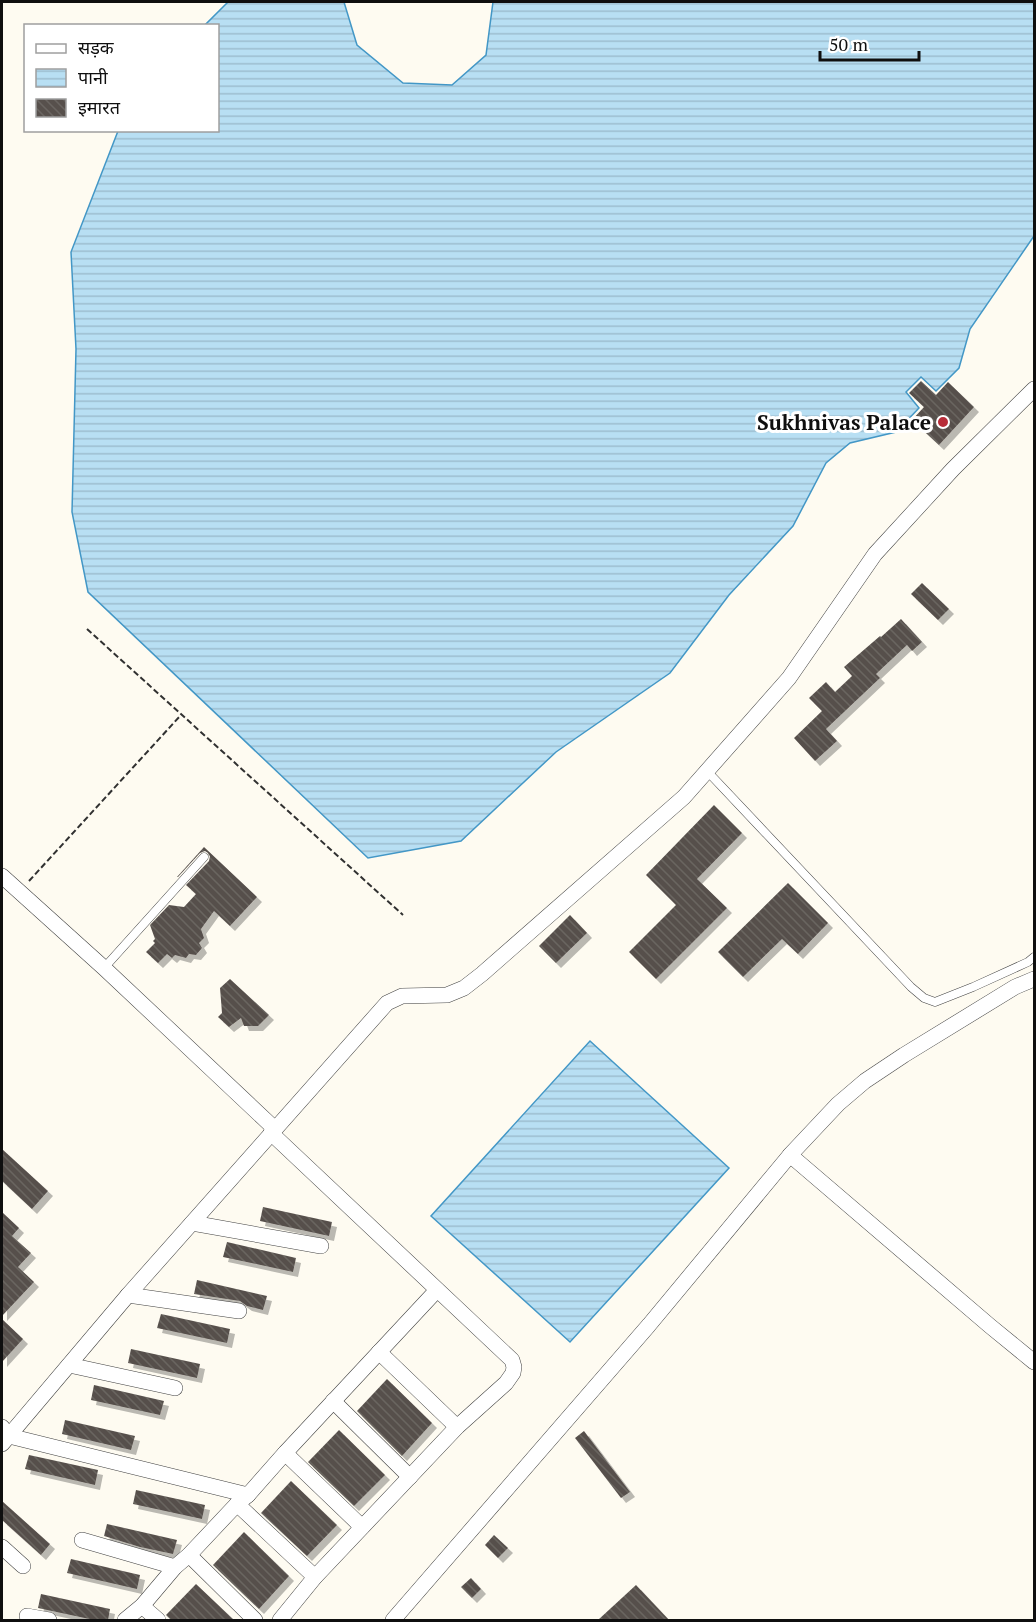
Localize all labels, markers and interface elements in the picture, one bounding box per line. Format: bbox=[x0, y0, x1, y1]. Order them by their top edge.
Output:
legend bbox=[24, 24, 219, 132]
scale bar bbox=[820, 24, 919, 62]
text: 50 m bbox=[829, 32, 869, 56]
text: सड़क bbox=[78, 35, 115, 59]
text: पानी bbox=[78, 65, 108, 89]
text: इमारत bbox=[78, 95, 121, 119]
place label: Sukhnivas Palace bbox=[757, 408, 931, 436]
marker: Sukhnivas Palace bbox=[936, 415, 950, 429]

